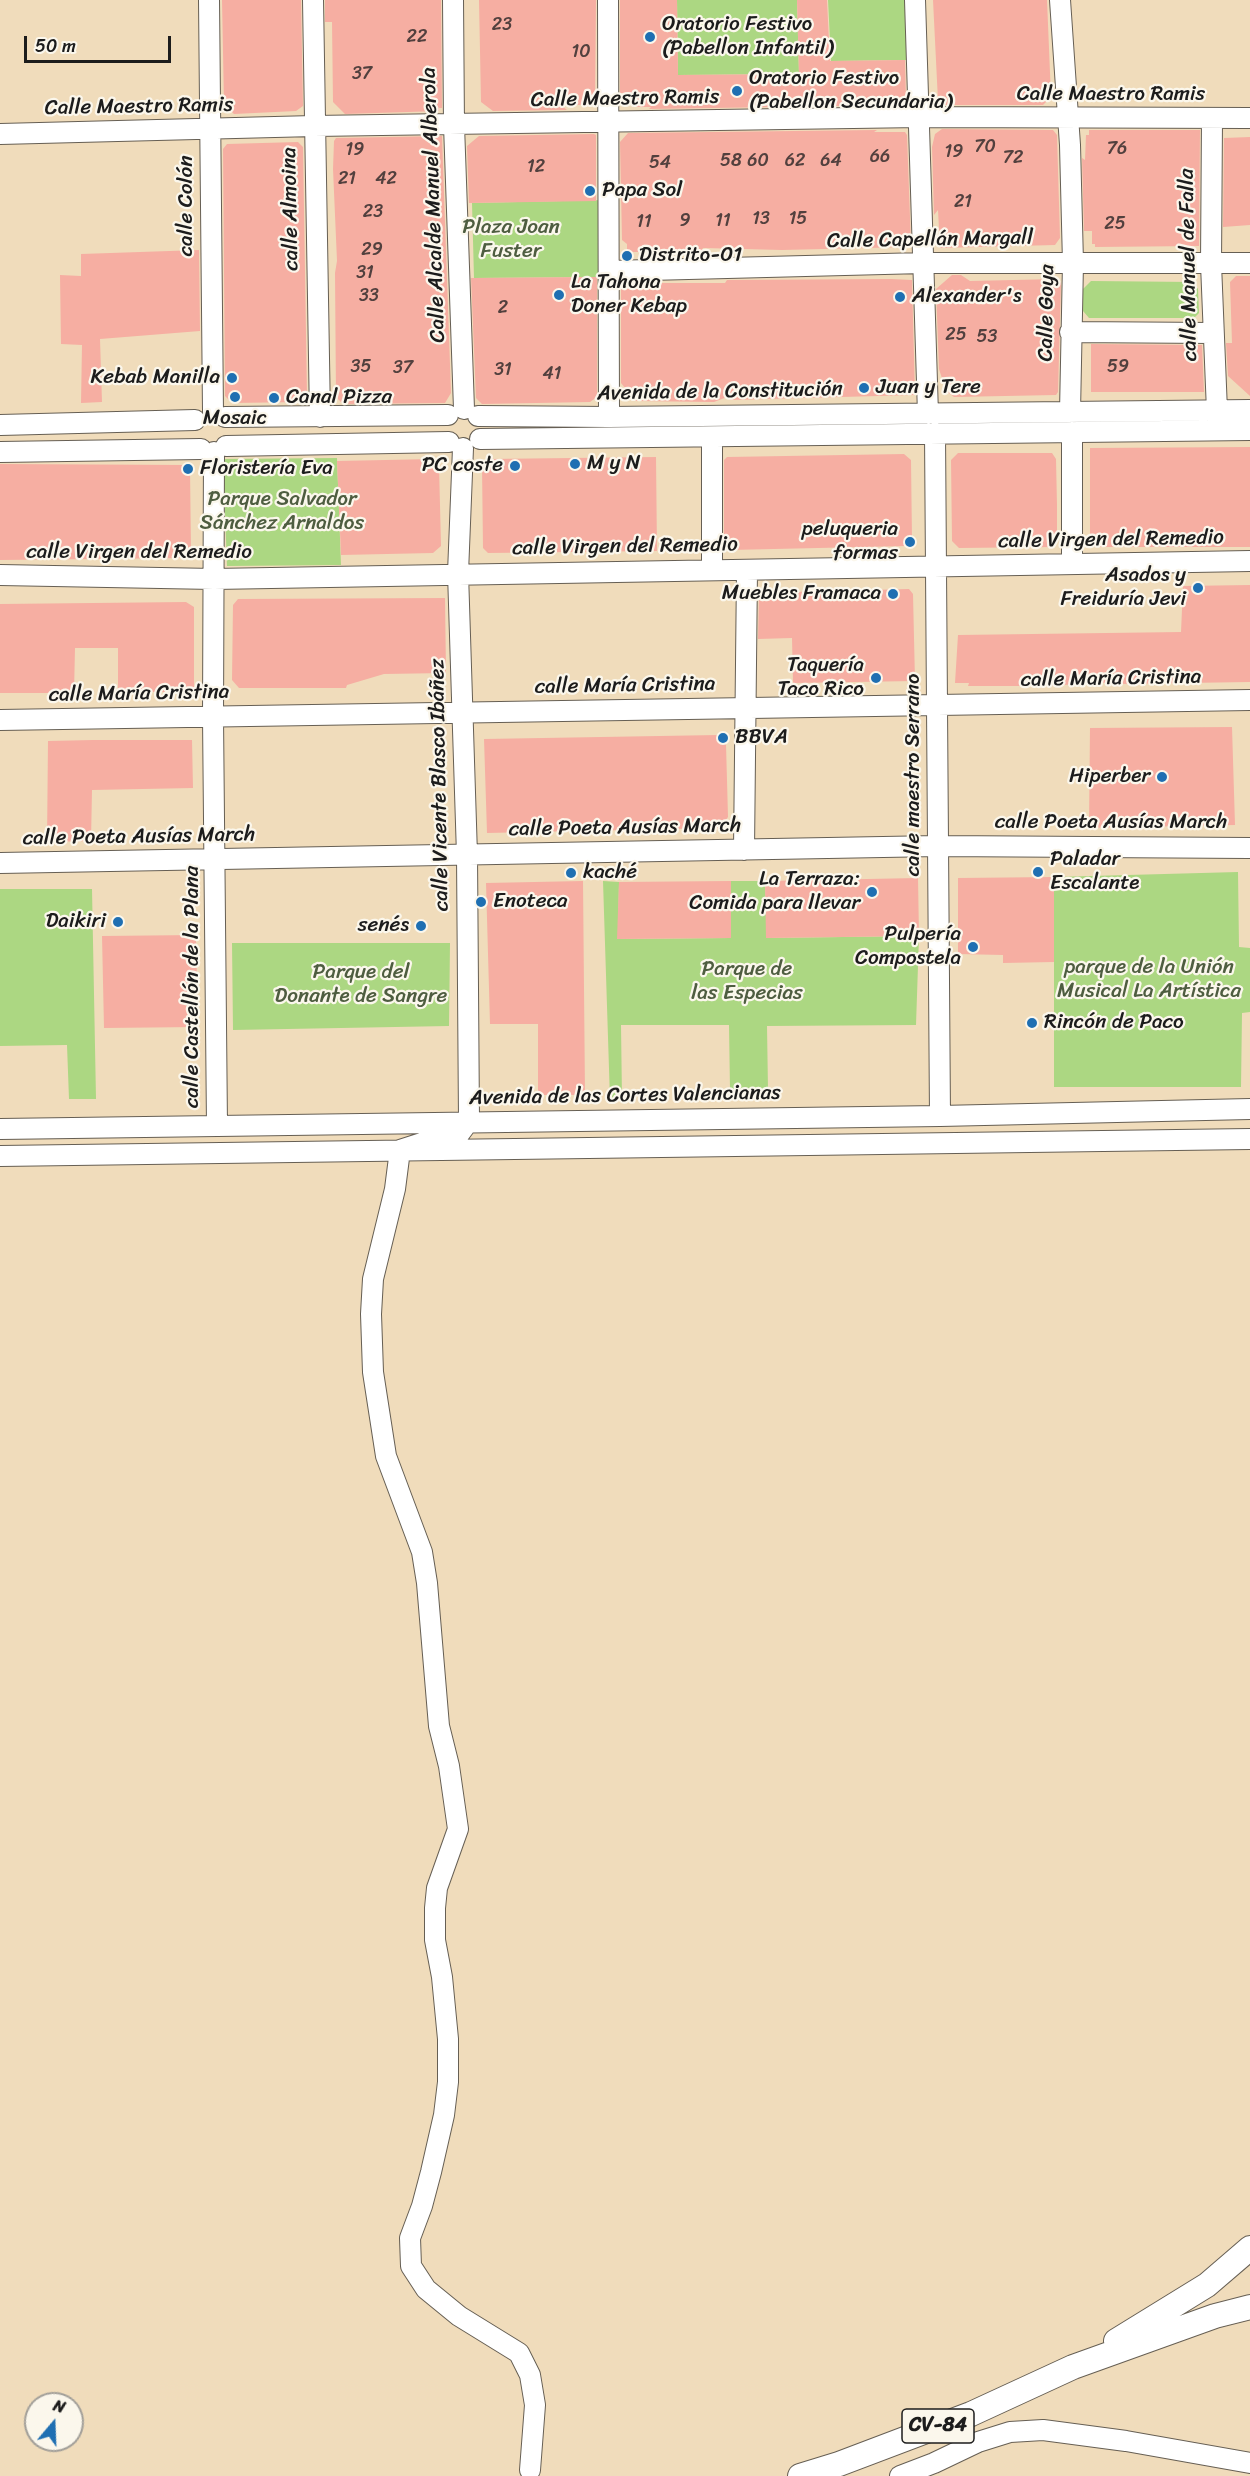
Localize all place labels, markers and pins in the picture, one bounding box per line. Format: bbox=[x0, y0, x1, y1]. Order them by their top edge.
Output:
place label: Oratorio Festivo (Pabellon Infantil) bbox=[662, 12, 833, 62]
marker: Oratorio Festivo (Pabellon Infantil) bbox=[643, 30, 657, 44]
place label: Oratorio Festivo (Pabellon Secundaria) bbox=[749, 66, 952, 116]
marker: Oratorio Festivo (Pabellon Secundaria) bbox=[730, 84, 744, 98]
place label: Papa Sol bbox=[602, 178, 682, 204]
marker: Papa Sol bbox=[583, 184, 597, 198]
place label: Distrito-01 bbox=[639, 243, 742, 269]
marker: Distrito-01 bbox=[620, 249, 634, 263]
place label: La Tahona Doner Kebap bbox=[571, 270, 687, 320]
place label: Alexander's bbox=[912, 284, 1022, 310]
marker: La Tahona Doner Kebap bbox=[552, 288, 566, 302]
marker: Alexander's bbox=[893, 290, 907, 304]
place label: Kebab Manilla bbox=[90, 365, 220, 391]
marker: Kebab Manilla bbox=[225, 371, 239, 385]
place label: Juan y Tere bbox=[876, 375, 981, 401]
marker: Juan y Tere bbox=[857, 381, 871, 395]
place label: Canal Pizza bbox=[286, 385, 392, 411]
marker: Mosaic bbox=[228, 390, 242, 404]
marker: Canal Pizza bbox=[267, 391, 281, 405]
place label: Mosaic bbox=[203, 406, 267, 432]
place label: M y N bbox=[587, 451, 641, 477]
place label: PC coste bbox=[422, 453, 503, 479]
place label: Floristería Eva bbox=[200, 456, 333, 482]
marker: M y N bbox=[568, 457, 582, 471]
marker: PC coste bbox=[508, 459, 522, 473]
marker: Floristería Eva bbox=[181, 462, 195, 476]
place label: peluqueria formas bbox=[802, 517, 898, 567]
marker: peluqueria formas bbox=[903, 535, 917, 549]
place label: Asados y Freiduría Jevi bbox=[1060, 563, 1186, 613]
place label: Muebles Framaca bbox=[722, 581, 881, 607]
marker: Asados y Freiduría Jevi bbox=[1191, 581, 1205, 595]
marker: Muebles Framaca bbox=[886, 587, 900, 601]
place label: Taquería Taco Rico bbox=[777, 653, 864, 703]
marker: Taquería Taco Rico bbox=[869, 671, 883, 685]
place label: BBVA bbox=[735, 725, 788, 751]
marker: BBVA bbox=[716, 731, 730, 745]
place label: Hiperber bbox=[1069, 764, 1150, 790]
marker: Hiperber bbox=[1155, 770, 1169, 784]
place label: Paladar Escalante bbox=[1050, 847, 1139, 897]
place label: kaché bbox=[583, 860, 637, 886]
marker: Paladar Escalante bbox=[1031, 865, 1045, 879]
marker: kaché bbox=[564, 866, 578, 880]
place label: La Terraza: Comida para llevar bbox=[689, 867, 860, 917]
marker: La Terraza: Comida para llevar bbox=[865, 885, 879, 899]
place label: Enoteca bbox=[493, 889, 568, 915]
marker: Enoteca bbox=[474, 895, 488, 909]
place label: Daikiri bbox=[46, 909, 106, 935]
place label: senés bbox=[358, 913, 409, 939]
marker: Daikiri bbox=[111, 915, 125, 929]
marker: senés bbox=[414, 919, 428, 933]
place label: Pulpería Compostela bbox=[855, 922, 961, 972]
marker: Pulpería Compostela bbox=[966, 940, 980, 954]
place label: Rincón de Paco bbox=[1044, 1010, 1184, 1036]
marker: Rincón de Paco bbox=[1025, 1016, 1039, 1030]

